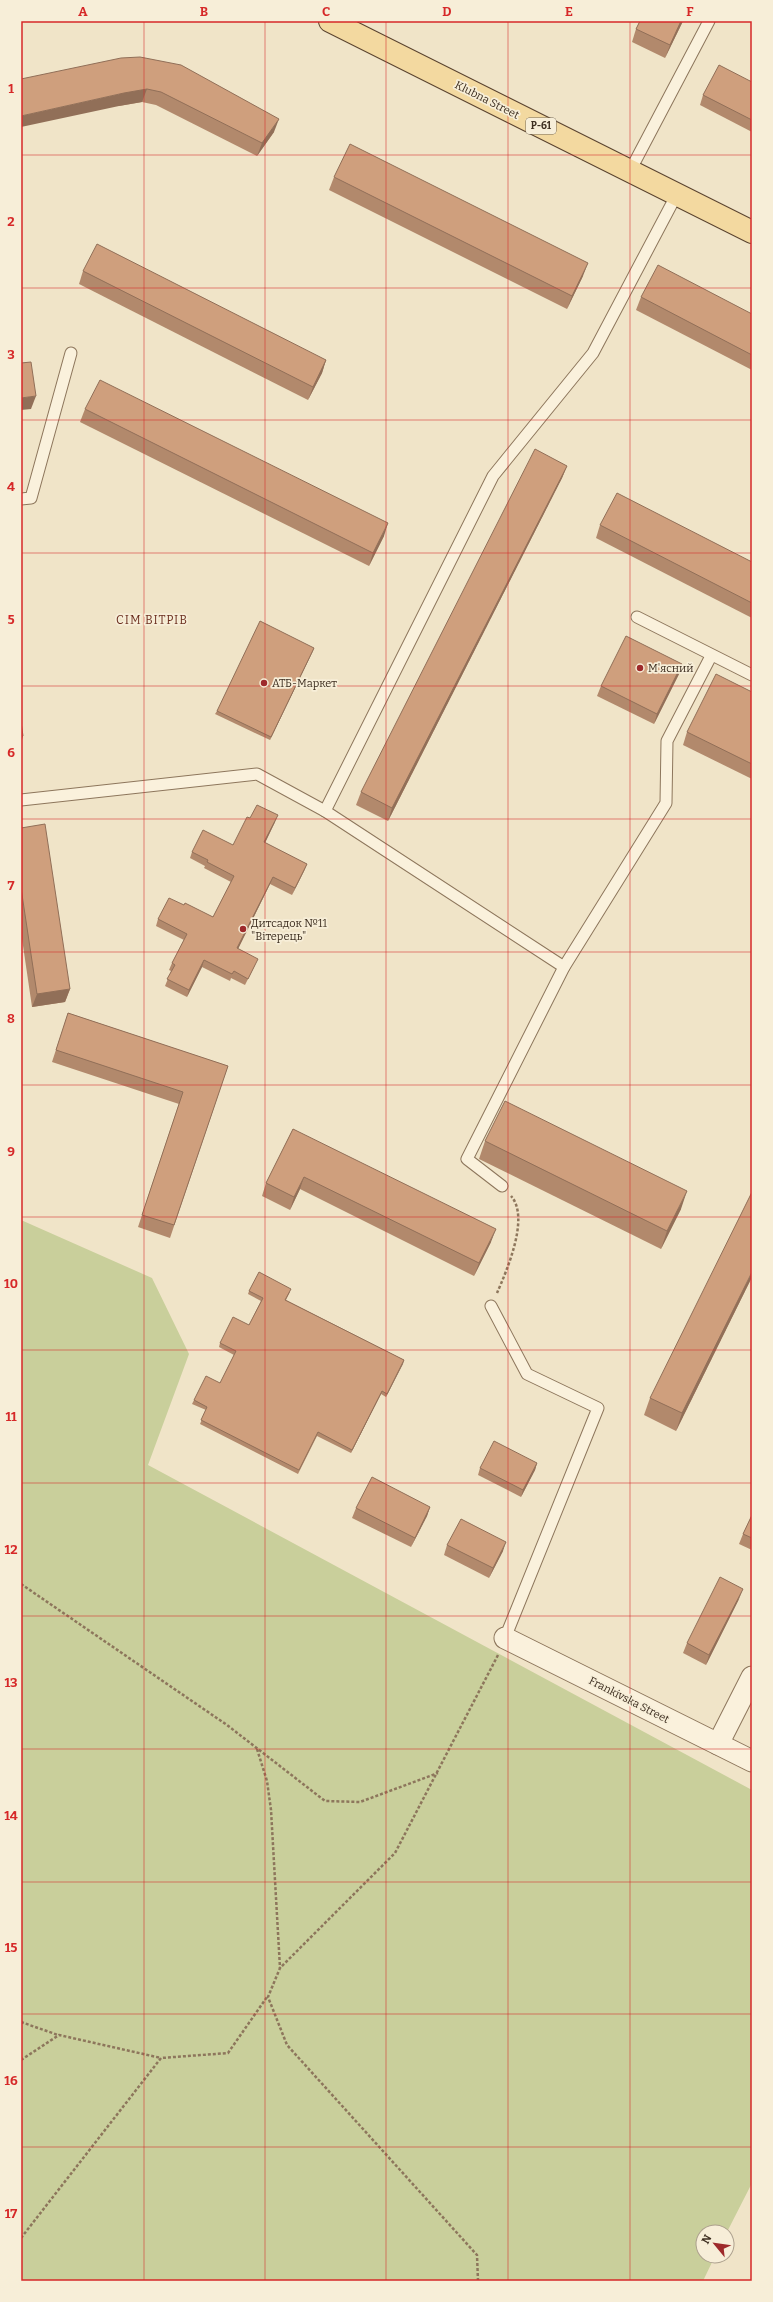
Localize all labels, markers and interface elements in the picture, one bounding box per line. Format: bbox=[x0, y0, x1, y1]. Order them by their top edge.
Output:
text: A bbox=[78, 4, 88, 19]
text: B bbox=[200, 4, 208, 19]
text: C bbox=[322, 4, 330, 19]
text: D bbox=[442, 4, 452, 19]
text: E bbox=[565, 4, 573, 19]
text: F bbox=[686, 4, 694, 19]
street label: Klubna Street bbox=[453, 78, 521, 122]
text: 1 bbox=[8, 81, 14, 96]
road number: Р-61 bbox=[526, 118, 556, 134]
text: 2 bbox=[7, 214, 15, 229]
text: 3 bbox=[7, 347, 15, 362]
text: 4 bbox=[7, 479, 15, 494]
text: 5 bbox=[7, 612, 15, 627]
district label: СІМ ВІТРІВ bbox=[116, 613, 188, 627]
place label: М'ясний bbox=[648, 662, 694, 675]
marker: М'ясний bbox=[635, 663, 645, 673]
place label: АТБ-Маркет bbox=[272, 677, 337, 690]
marker: АТБ-Маркет bbox=[259, 678, 269, 688]
text: 6 bbox=[7, 745, 15, 760]
text: 7 bbox=[8, 878, 15, 893]
place label: Дитсадок №11 "Вітерець" bbox=[251, 917, 328, 943]
marker: Дитсадок №11 "Вітерець" bbox=[238, 924, 248, 934]
text: 8 bbox=[7, 1011, 15, 1026]
text: 9 bbox=[7, 1144, 15, 1159]
text: 10 bbox=[4, 1276, 18, 1291]
text: 11 bbox=[5, 1409, 17, 1424]
text: 12 bbox=[5, 1542, 17, 1557]
street label: Frankivska Street bbox=[587, 1674, 671, 1726]
text: 13 bbox=[4, 1675, 18, 1690]
text: 14 bbox=[4, 1808, 18, 1823]
text: 15 bbox=[5, 1940, 17, 1955]
text: 16 bbox=[4, 2073, 18, 2088]
text: 17 bbox=[5, 2206, 17, 2221]
north arrow bbox=[695, 2224, 735, 2264]
text: N bbox=[699, 2232, 715, 2246]

